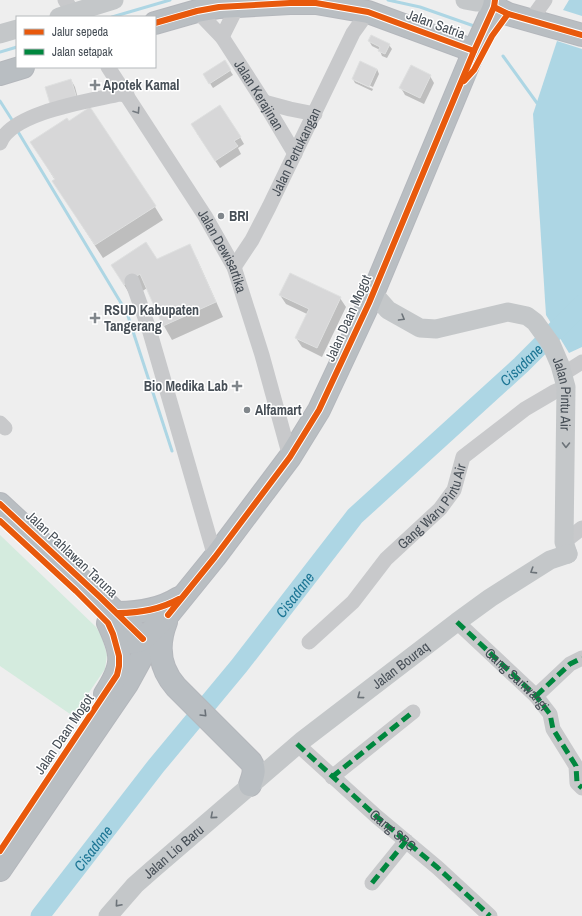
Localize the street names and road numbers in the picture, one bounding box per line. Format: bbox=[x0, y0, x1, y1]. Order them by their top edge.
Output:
street label: Jalan Satria bbox=[404, 5, 468, 43]
street label: Jalan Kerajinan bbox=[230, 56, 288, 134]
street label: Jalan Pertukangan bbox=[267, 105, 325, 199]
street label: Jalan Dewisartika bbox=[194, 206, 251, 295]
street label: Jalan Daan Mogot bbox=[321, 272, 375, 364]
street label: Jalan Pintu Air bbox=[548, 354, 575, 431]
street label: Gang Waru Pintu Air bbox=[393, 461, 470, 553]
street label: Jalan Pahlawan Taruna bbox=[22, 507, 122, 602]
street label: Jalan Bouraq bbox=[368, 637, 433, 693]
street label: Gang Sariwangi bbox=[481, 644, 553, 714]
street label: Jalan Daan Mogot bbox=[30, 690, 98, 778]
street label: Gang SPG bbox=[366, 806, 420, 855]
street label: Jalan Lio Baru bbox=[139, 821, 207, 883]

